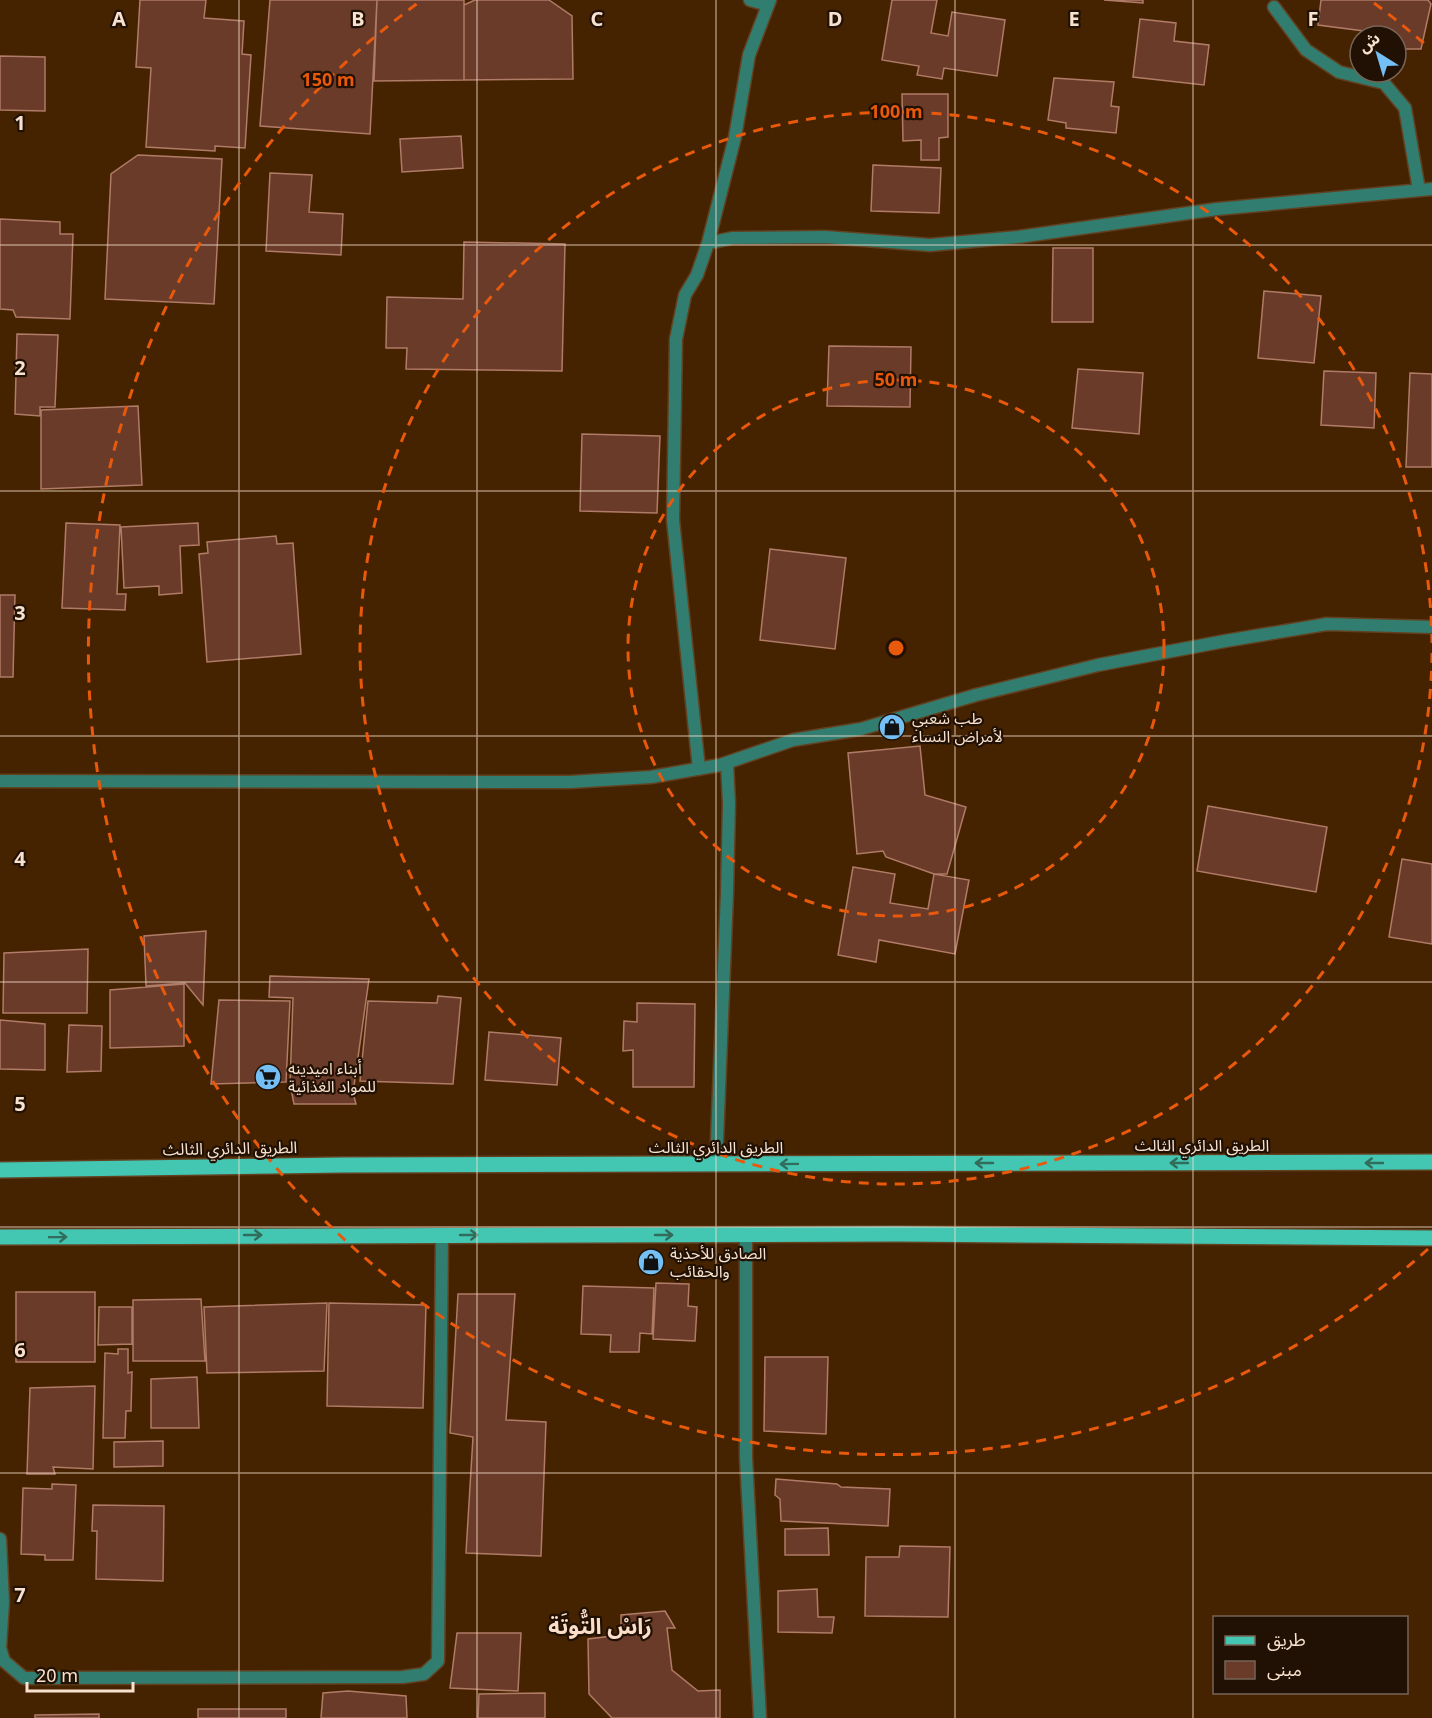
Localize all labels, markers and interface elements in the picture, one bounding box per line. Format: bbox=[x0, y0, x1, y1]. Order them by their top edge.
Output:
text: A bbox=[112, 5, 126, 32]
text: B bbox=[351, 5, 365, 32]
text: C bbox=[591, 5, 604, 32]
text: D bbox=[828, 5, 842, 32]
text: E bbox=[1068, 5, 1080, 32]
text: F bbox=[1308, 5, 1318, 32]
north arrow bbox=[1348, 24, 1408, 84]
text: ش bbox=[1354, 27, 1384, 57]
text: 150 m bbox=[301, 67, 355, 91]
text: 100 m bbox=[869, 99, 923, 123]
text: 1 bbox=[14, 109, 26, 136]
text: 2 bbox=[14, 354, 26, 381]
text: 50 m bbox=[875, 367, 917, 391]
text: 3 bbox=[14, 599, 26, 626]
centre of rings bbox=[886, 638, 906, 658]
place label: طب شعبي لأمراض النساء bbox=[912, 707, 1003, 747]
shop icon: طب شعبي لأمراض النساء bbox=[877, 712, 907, 742]
text: 4 bbox=[14, 845, 26, 872]
place label: أبناء اميدينه للمواد الغذائية bbox=[288, 1057, 376, 1097]
supermarket icon: أبناء اميدينه للمواد الغذائية bbox=[253, 1062, 283, 1092]
text: 5 bbox=[14, 1090, 26, 1117]
street label: الطريق الدائري الثالث bbox=[1135, 1134, 1269, 1158]
street label: الطريق الدائري الثالث bbox=[163, 1136, 297, 1162]
street label: الطريق الدائري الثالث bbox=[649, 1136, 783, 1160]
one-way arrow bbox=[974, 1157, 994, 1169]
one-way arrow bbox=[1169, 1157, 1189, 1169]
one-way arrow bbox=[1364, 1157, 1384, 1169]
one-way arrow bbox=[779, 1158, 799, 1170]
one-way arrow bbox=[243, 1229, 263, 1241]
one-way arrow bbox=[459, 1229, 479, 1241]
one-way arrow bbox=[654, 1229, 674, 1241]
one-way arrow bbox=[48, 1231, 68, 1243]
place label: الصادق للأحذية والحقائب bbox=[670, 1242, 766, 1282]
shop icon: الصادق للأحذية والحقائب bbox=[636, 1247, 666, 1277]
text: 6 bbox=[14, 1336, 26, 1363]
text: 7 bbox=[14, 1581, 26, 1608]
district label: رَاسْ التُّوتَة bbox=[548, 1608, 652, 1640]
legend bbox=[1213, 1616, 1408, 1694]
text: طريق bbox=[1267, 1627, 1306, 1651]
scale bar bbox=[27, 1655, 134, 1693]
text: مبنى bbox=[1267, 1657, 1302, 1681]
text: 20 m bbox=[36, 1663, 78, 1687]

